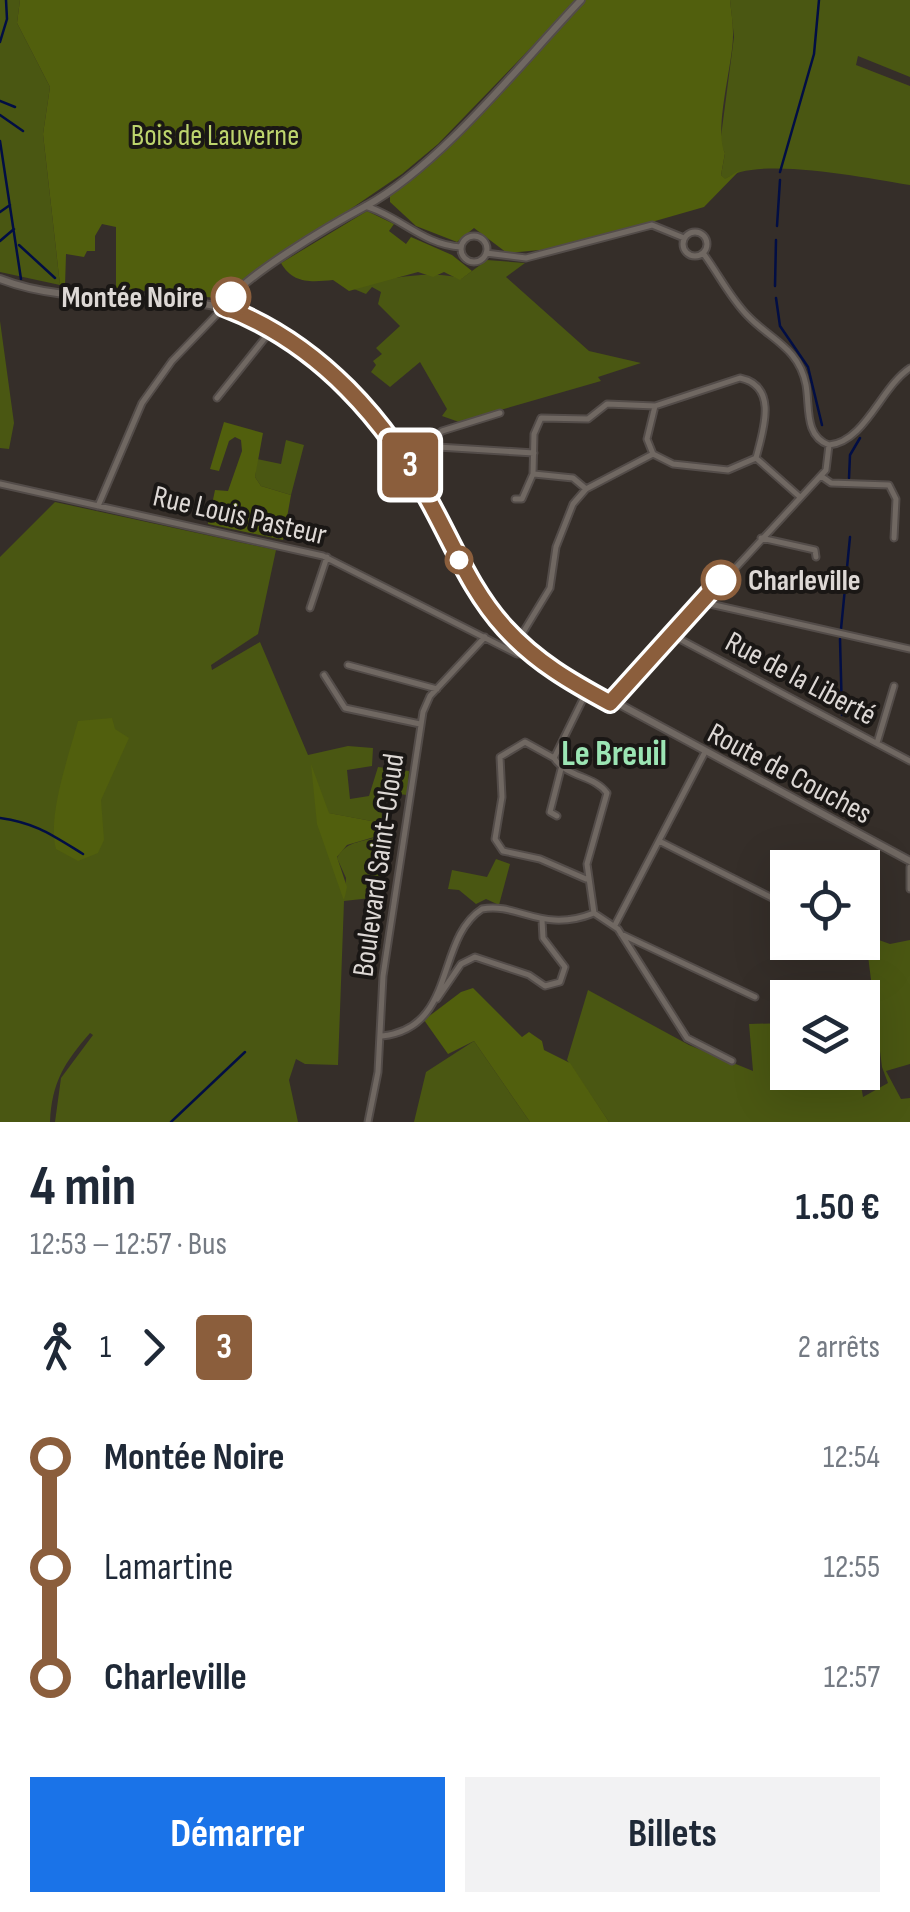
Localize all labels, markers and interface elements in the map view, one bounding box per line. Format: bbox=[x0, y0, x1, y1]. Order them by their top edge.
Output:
park label: Bois de Lauverne bbox=[131, 118, 299, 154]
marker: Montée Noire bbox=[212, 278, 250, 316]
place label: Montée Noire bbox=[61, 280, 204, 316]
line badge: 3 bbox=[378, 432, 442, 498]
text: 3 bbox=[402, 444, 418, 487]
street label: Rue Louis Pasteur bbox=[150, 479, 330, 553]
unlabelled marker bbox=[446, 547, 472, 573]
marker: Charleville bbox=[702, 561, 740, 599]
place label: Charleville bbox=[748, 563, 861, 599]
street label: Rue de la Liberté bbox=[719, 624, 882, 734]
street label: Route de Couches bbox=[701, 716, 878, 832]
district label: Le Breuil bbox=[561, 733, 667, 776]
street label: Boulevard Saint-Cloud bbox=[346, 751, 412, 979]
map controls bbox=[770, 850, 880, 1090]
button: locate bbox=[770, 850, 880, 960]
button: layers bbox=[770, 980, 880, 1090]
text: 4 min bbox=[30, 1154, 136, 1221]
text: 1.50 € bbox=[795, 1185, 880, 1230]
text: 12:53 – 12:57 · Bus bbox=[30, 1225, 227, 1264]
icon: walk bbox=[30, 1320, 85, 1375]
icon: forward bbox=[126, 1320, 181, 1375]
text: 3 bbox=[216, 1326, 232, 1369]
text: 1 bbox=[100, 1328, 111, 1367]
text: 2 arrêts bbox=[798, 1328, 880, 1367]
text: Montée Noire bbox=[104, 1435, 285, 1480]
text: 12:54 bbox=[823, 1438, 880, 1477]
text: Lamartine bbox=[104, 1545, 233, 1590]
text: 12:55 bbox=[824, 1548, 880, 1587]
text: Charleville bbox=[104, 1655, 247, 1700]
text: 12:57 bbox=[824, 1658, 880, 1697]
button: Démarrer bbox=[30, 1777, 445, 1892]
button: Billets bbox=[465, 1777, 880, 1892]

